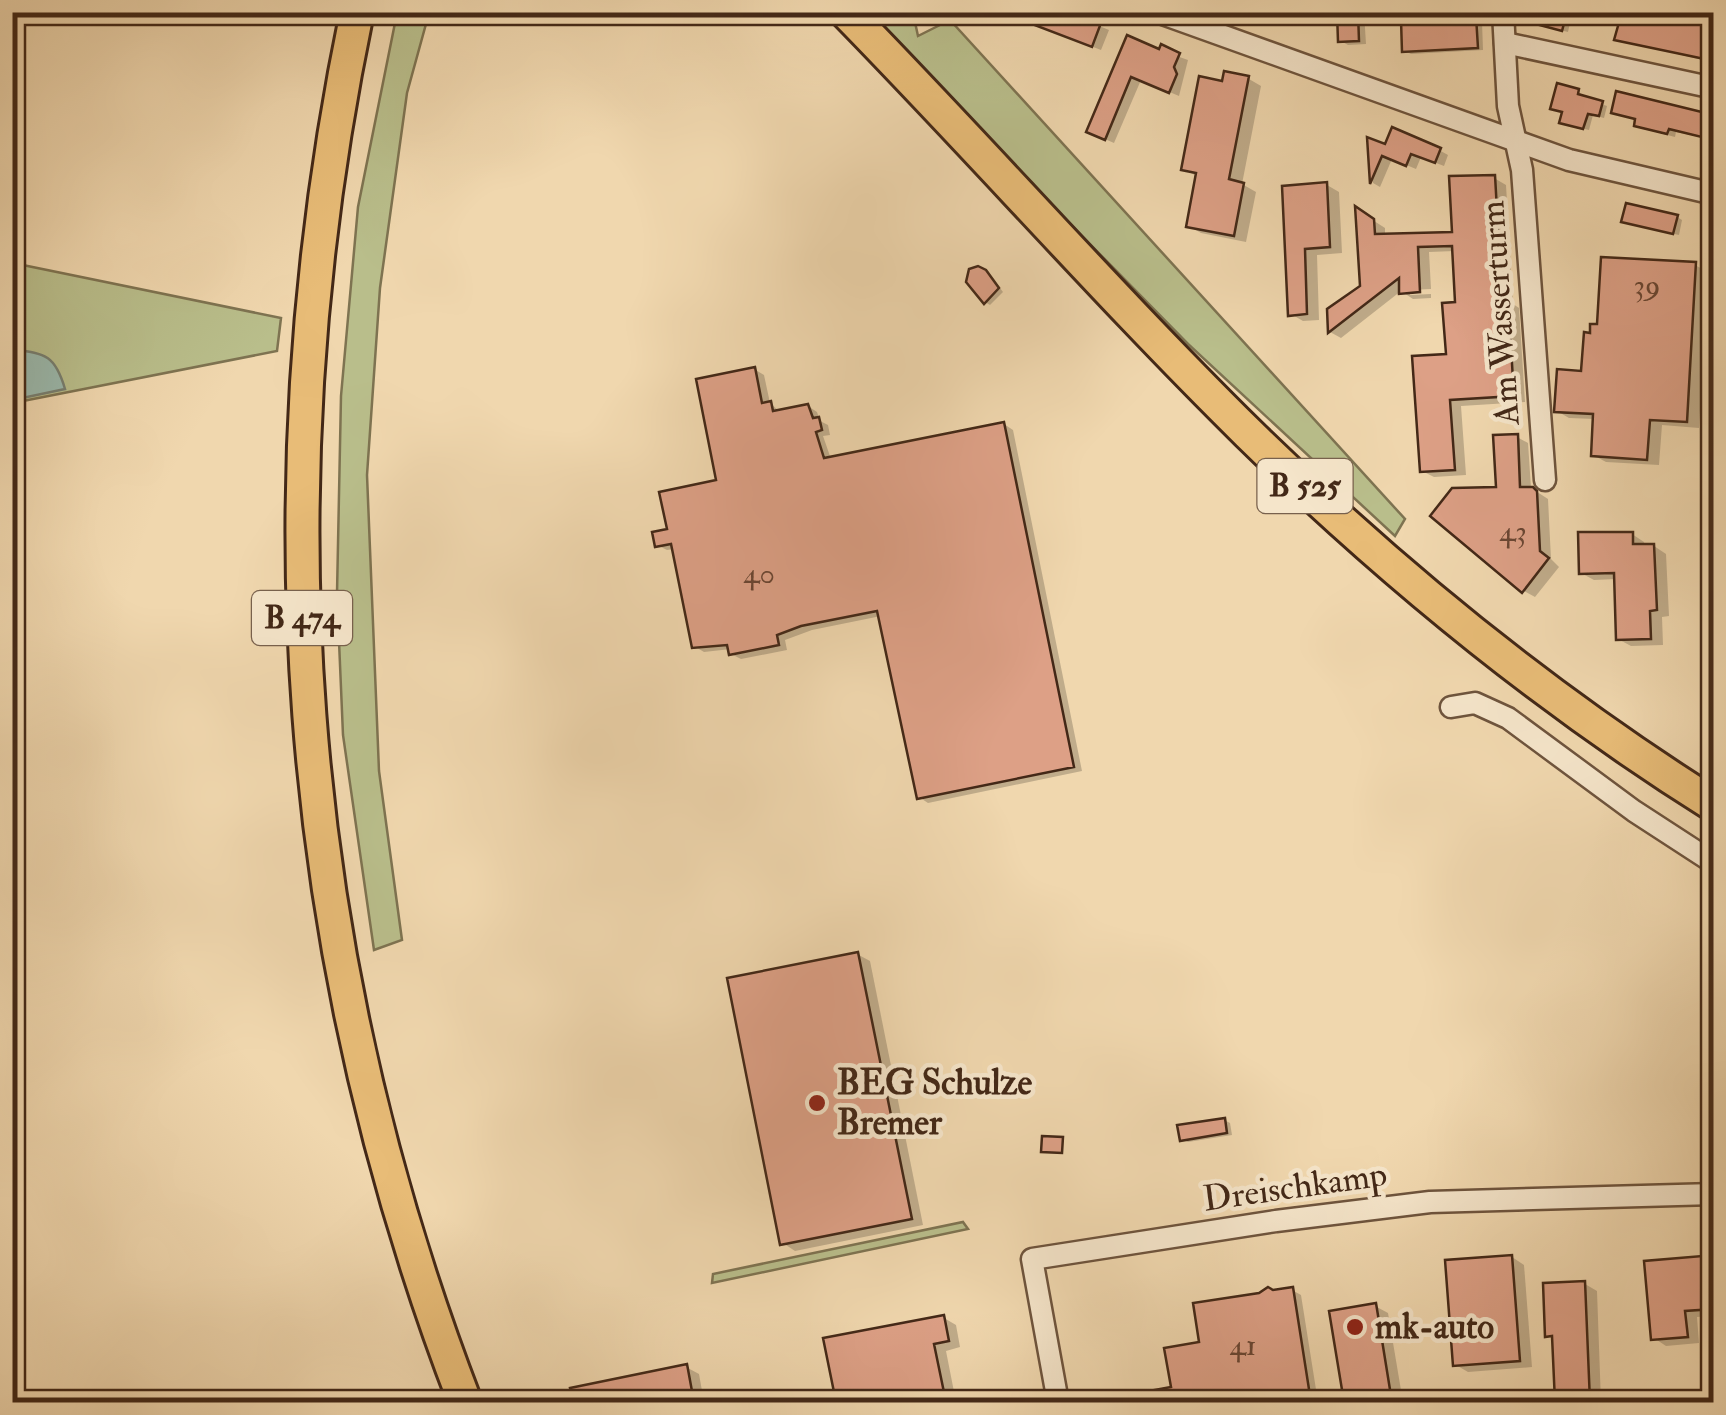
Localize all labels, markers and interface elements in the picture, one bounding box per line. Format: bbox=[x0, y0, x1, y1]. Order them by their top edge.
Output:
street label: Am Wasserturm bbox=[1470, 199, 1530, 428]
house number: 39 bbox=[1634, 267, 1660, 304]
road number: B 525 bbox=[1258, 459, 1352, 513]
house number: 43 bbox=[1499, 513, 1527, 550]
house number: 40 bbox=[743, 555, 775, 592]
road number: B 474 bbox=[252, 591, 352, 645]
place label: BEG Schulze Bremer bbox=[837, 1061, 1032, 1145]
marker: BEG Schulze Bremer bbox=[806, 1092, 828, 1114]
street label: Dreischkamp bbox=[1200, 1152, 1390, 1222]
place label: mk-auto bbox=[1375, 1305, 1494, 1349]
marker: mk-auto bbox=[1344, 1316, 1366, 1338]
house number: 41 bbox=[1230, 1327, 1256, 1364]

